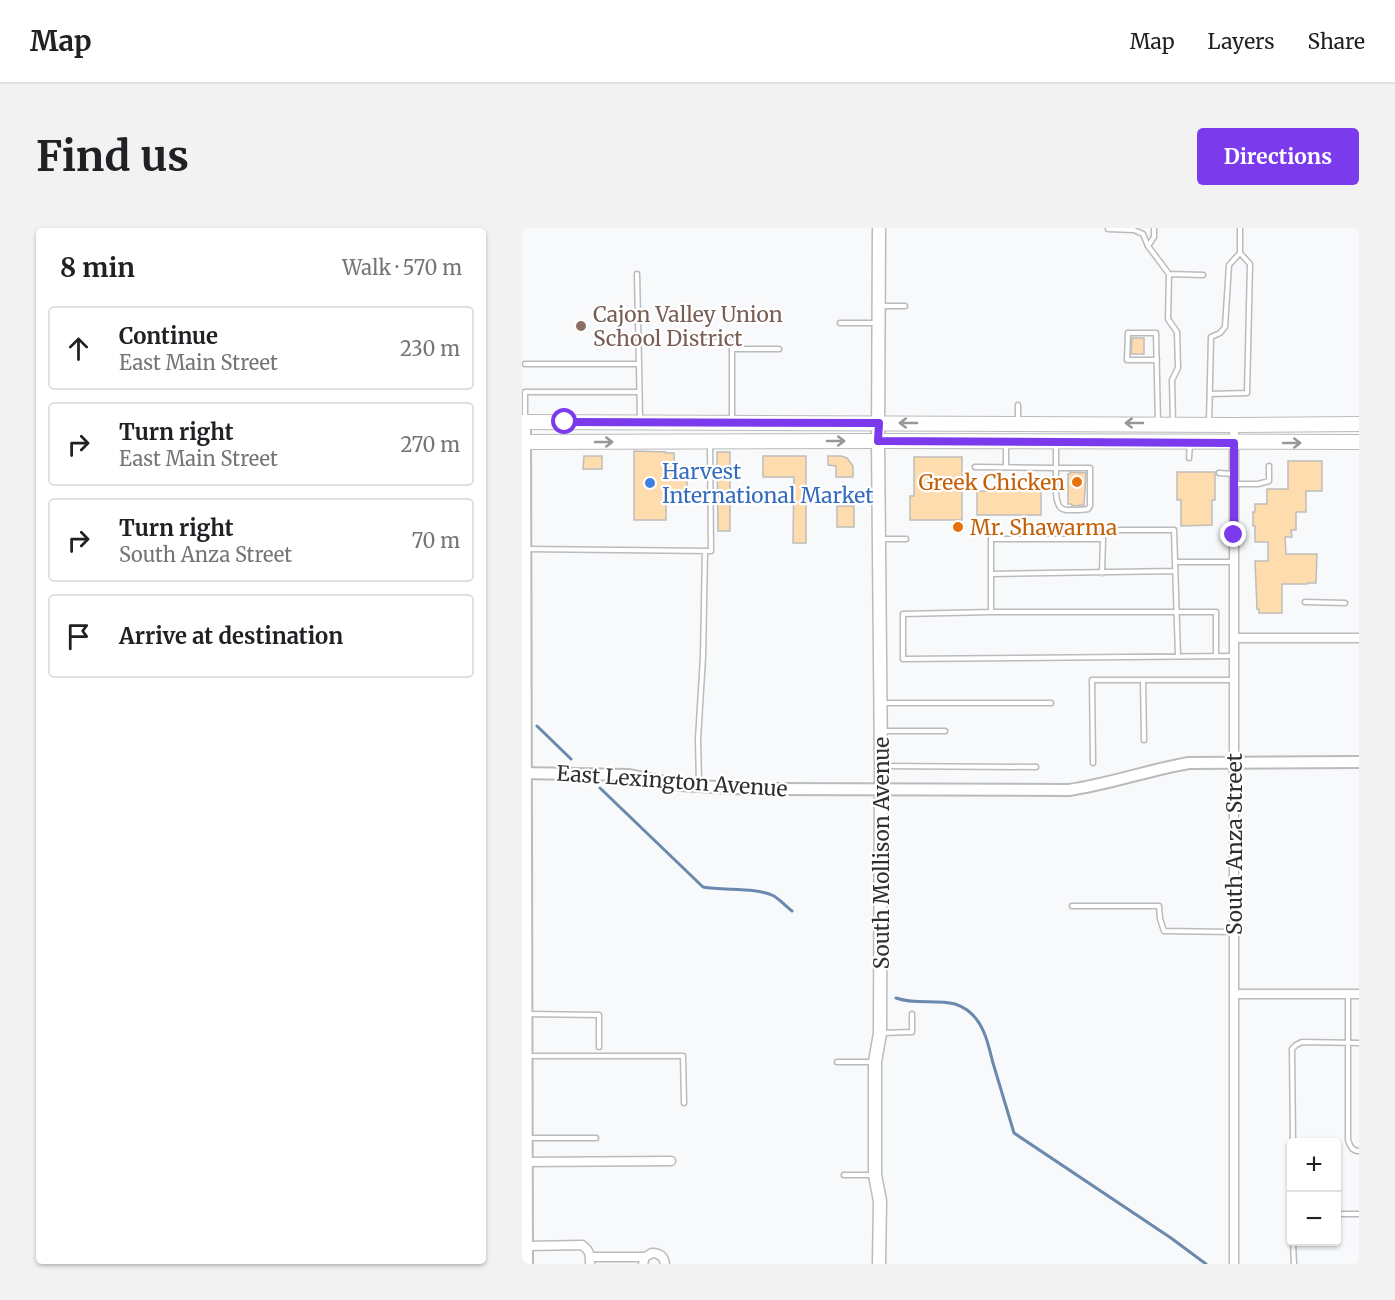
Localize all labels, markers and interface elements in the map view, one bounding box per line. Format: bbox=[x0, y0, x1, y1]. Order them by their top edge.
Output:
text: Map bbox=[30, 23, 92, 59]
text: Map bbox=[1130, 28, 1175, 55]
text: Layers bbox=[1208, 28, 1275, 55]
text: Share bbox=[1308, 28, 1365, 55]
button: Directions bbox=[1197, 128, 1359, 185]
text: Find us bbox=[36, 130, 189, 182]
text: 8 min bbox=[60, 251, 135, 284]
text: Walk · 570 m bbox=[342, 255, 462, 280]
place label: Cajon Valley Union School District bbox=[593, 301, 783, 352]
marker: Cajon Valley Union School District bbox=[574, 319, 588, 333]
text: Continue bbox=[119, 322, 218, 350]
icon: ahead bbox=[62, 332, 95, 365]
text: 230 m bbox=[400, 336, 460, 361]
text: East Main Street bbox=[119, 350, 278, 375]
route start bbox=[551, 408, 577, 434]
one-way arrow bbox=[899, 417, 919, 429]
one-way arrow bbox=[1124, 417, 1144, 429]
text: Turn right bbox=[119, 418, 233, 446]
icon: right bbox=[62, 428, 95, 461]
text: 270 m bbox=[400, 432, 460, 457]
one-way arrow bbox=[826, 435, 846, 447]
one-way arrow bbox=[594, 436, 614, 448]
one-way arrow bbox=[1282, 437, 1302, 449]
text: East Main Street bbox=[119, 446, 278, 471]
place label: Harvest International Market bbox=[662, 458, 873, 509]
place label: Greek Chicken bbox=[918, 469, 1065, 496]
marker: Greek Chicken bbox=[1070, 475, 1084, 489]
marker: Harvest International Market bbox=[643, 476, 657, 490]
text: Turn right bbox=[119, 514, 233, 542]
place label: Mr. Shawarma bbox=[970, 514, 1117, 541]
marker: Mr. Shawarma bbox=[951, 520, 965, 534]
route end bbox=[1220, 521, 1246, 547]
icon: right bbox=[62, 524, 95, 557]
text: 70 m bbox=[412, 528, 460, 553]
text: South Anza Street bbox=[119, 542, 292, 567]
icon: arrive bbox=[62, 620, 95, 653]
text: Arrive at destination bbox=[119, 622, 343, 650]
street label: South Mollison Avenue bbox=[868, 737, 895, 969]
street label: South Anza Street bbox=[1221, 753, 1248, 935]
street label: East Lexington Avenue bbox=[555, 759, 789, 803]
map controls bbox=[1287, 1138, 1341, 1246]
button: + bbox=[1287, 1138, 1341, 1192]
button: − bbox=[1287, 1192, 1341, 1246]

